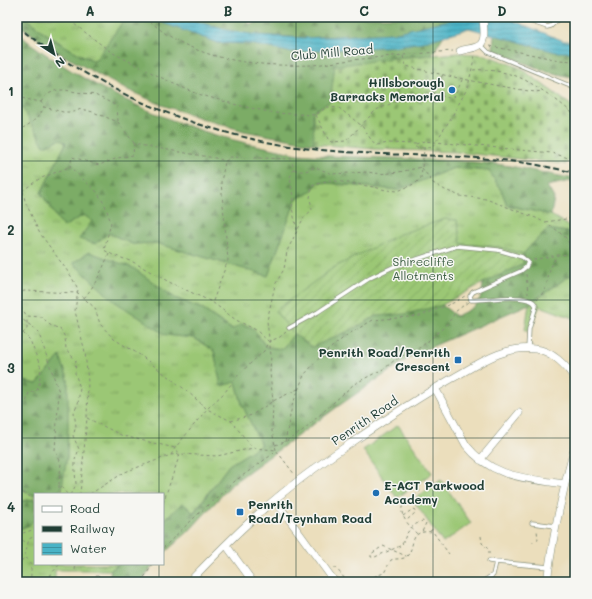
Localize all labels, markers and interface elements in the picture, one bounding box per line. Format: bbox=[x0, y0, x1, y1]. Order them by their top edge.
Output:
text: A bbox=[85, 2, 95, 19]
text: B bbox=[224, 2, 233, 19]
text: C bbox=[359, 2, 369, 19]
text: D bbox=[497, 2, 507, 19]
north arrow bbox=[34, 34, 74, 74]
street label: Club Mill Road bbox=[290, 40, 374, 64]
text: N bbox=[52, 54, 68, 71]
place label: Hillsborough Barracks Memorial bbox=[330, 74, 444, 104]
text: 1 bbox=[8, 82, 14, 99]
marker: Hillsborough Barracks Memorial bbox=[447, 85, 457, 95]
text: 2 bbox=[7, 221, 15, 238]
park label: Shirecliffe Allotments bbox=[392, 253, 454, 283]
place label: Penrith Road/Penrith Crescent bbox=[318, 344, 450, 374]
marker: Penrith Road/Penrith Crescent bbox=[453, 355, 463, 365]
text: 3 bbox=[7, 359, 15, 376]
street label: Penrith Road bbox=[328, 392, 401, 448]
place label: E-ACT Parkwood Academy bbox=[384, 477, 485, 507]
marker: E-ACT Parkwood Academy bbox=[371, 488, 381, 498]
legend bbox=[34, 493, 164, 565]
place label: Penrith Road/Teynham Road bbox=[248, 496, 372, 526]
text: 4 bbox=[7, 498, 15, 515]
text: Road bbox=[70, 500, 100, 516]
marker: Penrith Road/Teynham Road bbox=[235, 507, 245, 517]
text: Railway bbox=[70, 520, 115, 536]
text: Water bbox=[70, 540, 107, 556]

